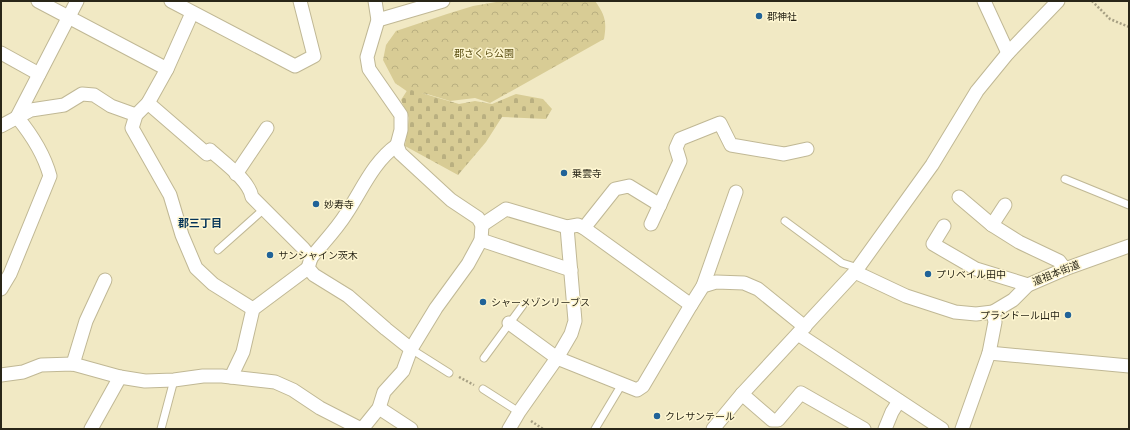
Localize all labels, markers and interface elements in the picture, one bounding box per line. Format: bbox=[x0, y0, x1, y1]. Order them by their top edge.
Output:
marker: 郡神社 bbox=[754, 11, 764, 21]
place label: 郡神社 bbox=[767, 11, 797, 22]
park label: 郡さくら公園 bbox=[454, 48, 514, 59]
marker: 乗雲寺 bbox=[559, 168, 569, 178]
place label: 乗雲寺 bbox=[572, 168, 602, 179]
marker: 妙寿寺 bbox=[311, 199, 321, 209]
place label: 妙寿寺 bbox=[324, 199, 354, 210]
district label: 郡三丁目 bbox=[178, 217, 222, 230]
marker: サンシャイン茨木 bbox=[265, 250, 275, 260]
place label: サンシャイン茨木 bbox=[278, 250, 358, 261]
street label: 道祖本街道 bbox=[1031, 259, 1081, 287]
marker: プリベイル田中 bbox=[923, 269, 933, 279]
place label: プリベイル田中 bbox=[936, 269, 1006, 280]
marker: シャーメゾンリーブス bbox=[478, 297, 488, 307]
place label: シャーメゾンリーブス bbox=[491, 297, 590, 308]
place label: プランドール山中 bbox=[980, 310, 1060, 321]
marker: プランドール山中 bbox=[1063, 310, 1073, 320]
marker: クレサンテール bbox=[652, 411, 662, 421]
place label: クレサンテール bbox=[665, 411, 735, 422]

